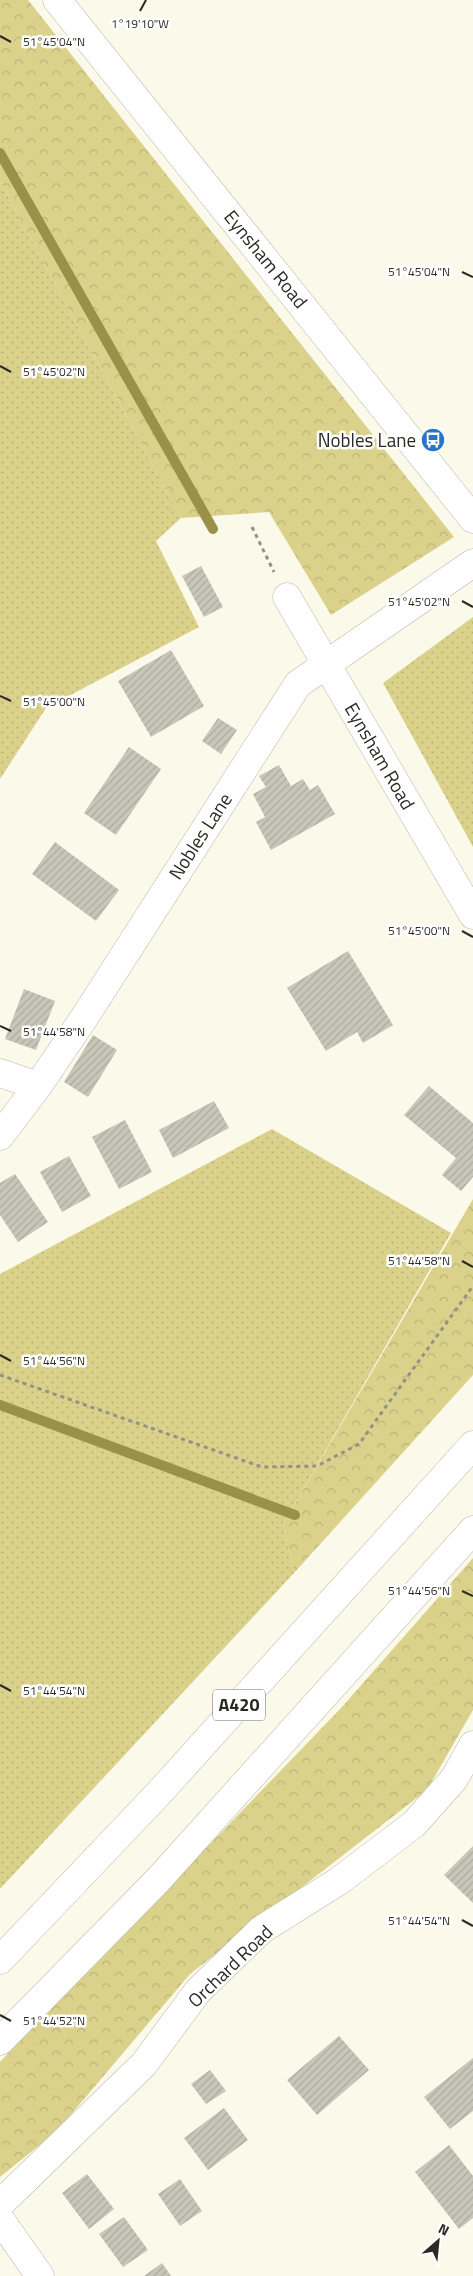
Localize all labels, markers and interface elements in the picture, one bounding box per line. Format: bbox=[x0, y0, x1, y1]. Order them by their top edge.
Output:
text: 1°19'10"W bbox=[111, 14, 169, 33]
text: 51°45'04"N bbox=[23, 32, 85, 51]
street label: Eynsham Road bbox=[218, 203, 315, 314]
text: 51°45'04"N bbox=[388, 262, 450, 281]
text: 51°45'02"N bbox=[23, 362, 85, 381]
place label: Nobles Lane bbox=[318, 425, 416, 454]
bus stop icon: Nobles Lane bbox=[420, 427, 446, 453]
text: 51°45'02"N bbox=[388, 592, 450, 611]
text: 51°45'00"N bbox=[23, 692, 85, 711]
street label: Eynsham Road bbox=[338, 697, 423, 815]
street label: Nobles Lane bbox=[161, 787, 238, 885]
text: 51°45'00"N bbox=[388, 921, 450, 940]
text: 51°44'58"N bbox=[23, 1022, 85, 1041]
text: 51°44'58"N bbox=[388, 1251, 450, 1270]
text: 51°44'56"N bbox=[23, 1351, 85, 1370]
text: 51°44'56"N bbox=[388, 1581, 450, 1600]
text: 51°44'54"N bbox=[23, 1681, 85, 1700]
road number: A420 bbox=[213, 1690, 265, 1720]
text: 51°44'54"N bbox=[388, 1911, 450, 1930]
street label: Orchard Road bbox=[181, 1917, 279, 2014]
text: 51°44'52"N bbox=[23, 2011, 85, 2030]
north arrow bbox=[413, 2216, 463, 2266]
text: N bbox=[435, 2217, 453, 2241]

